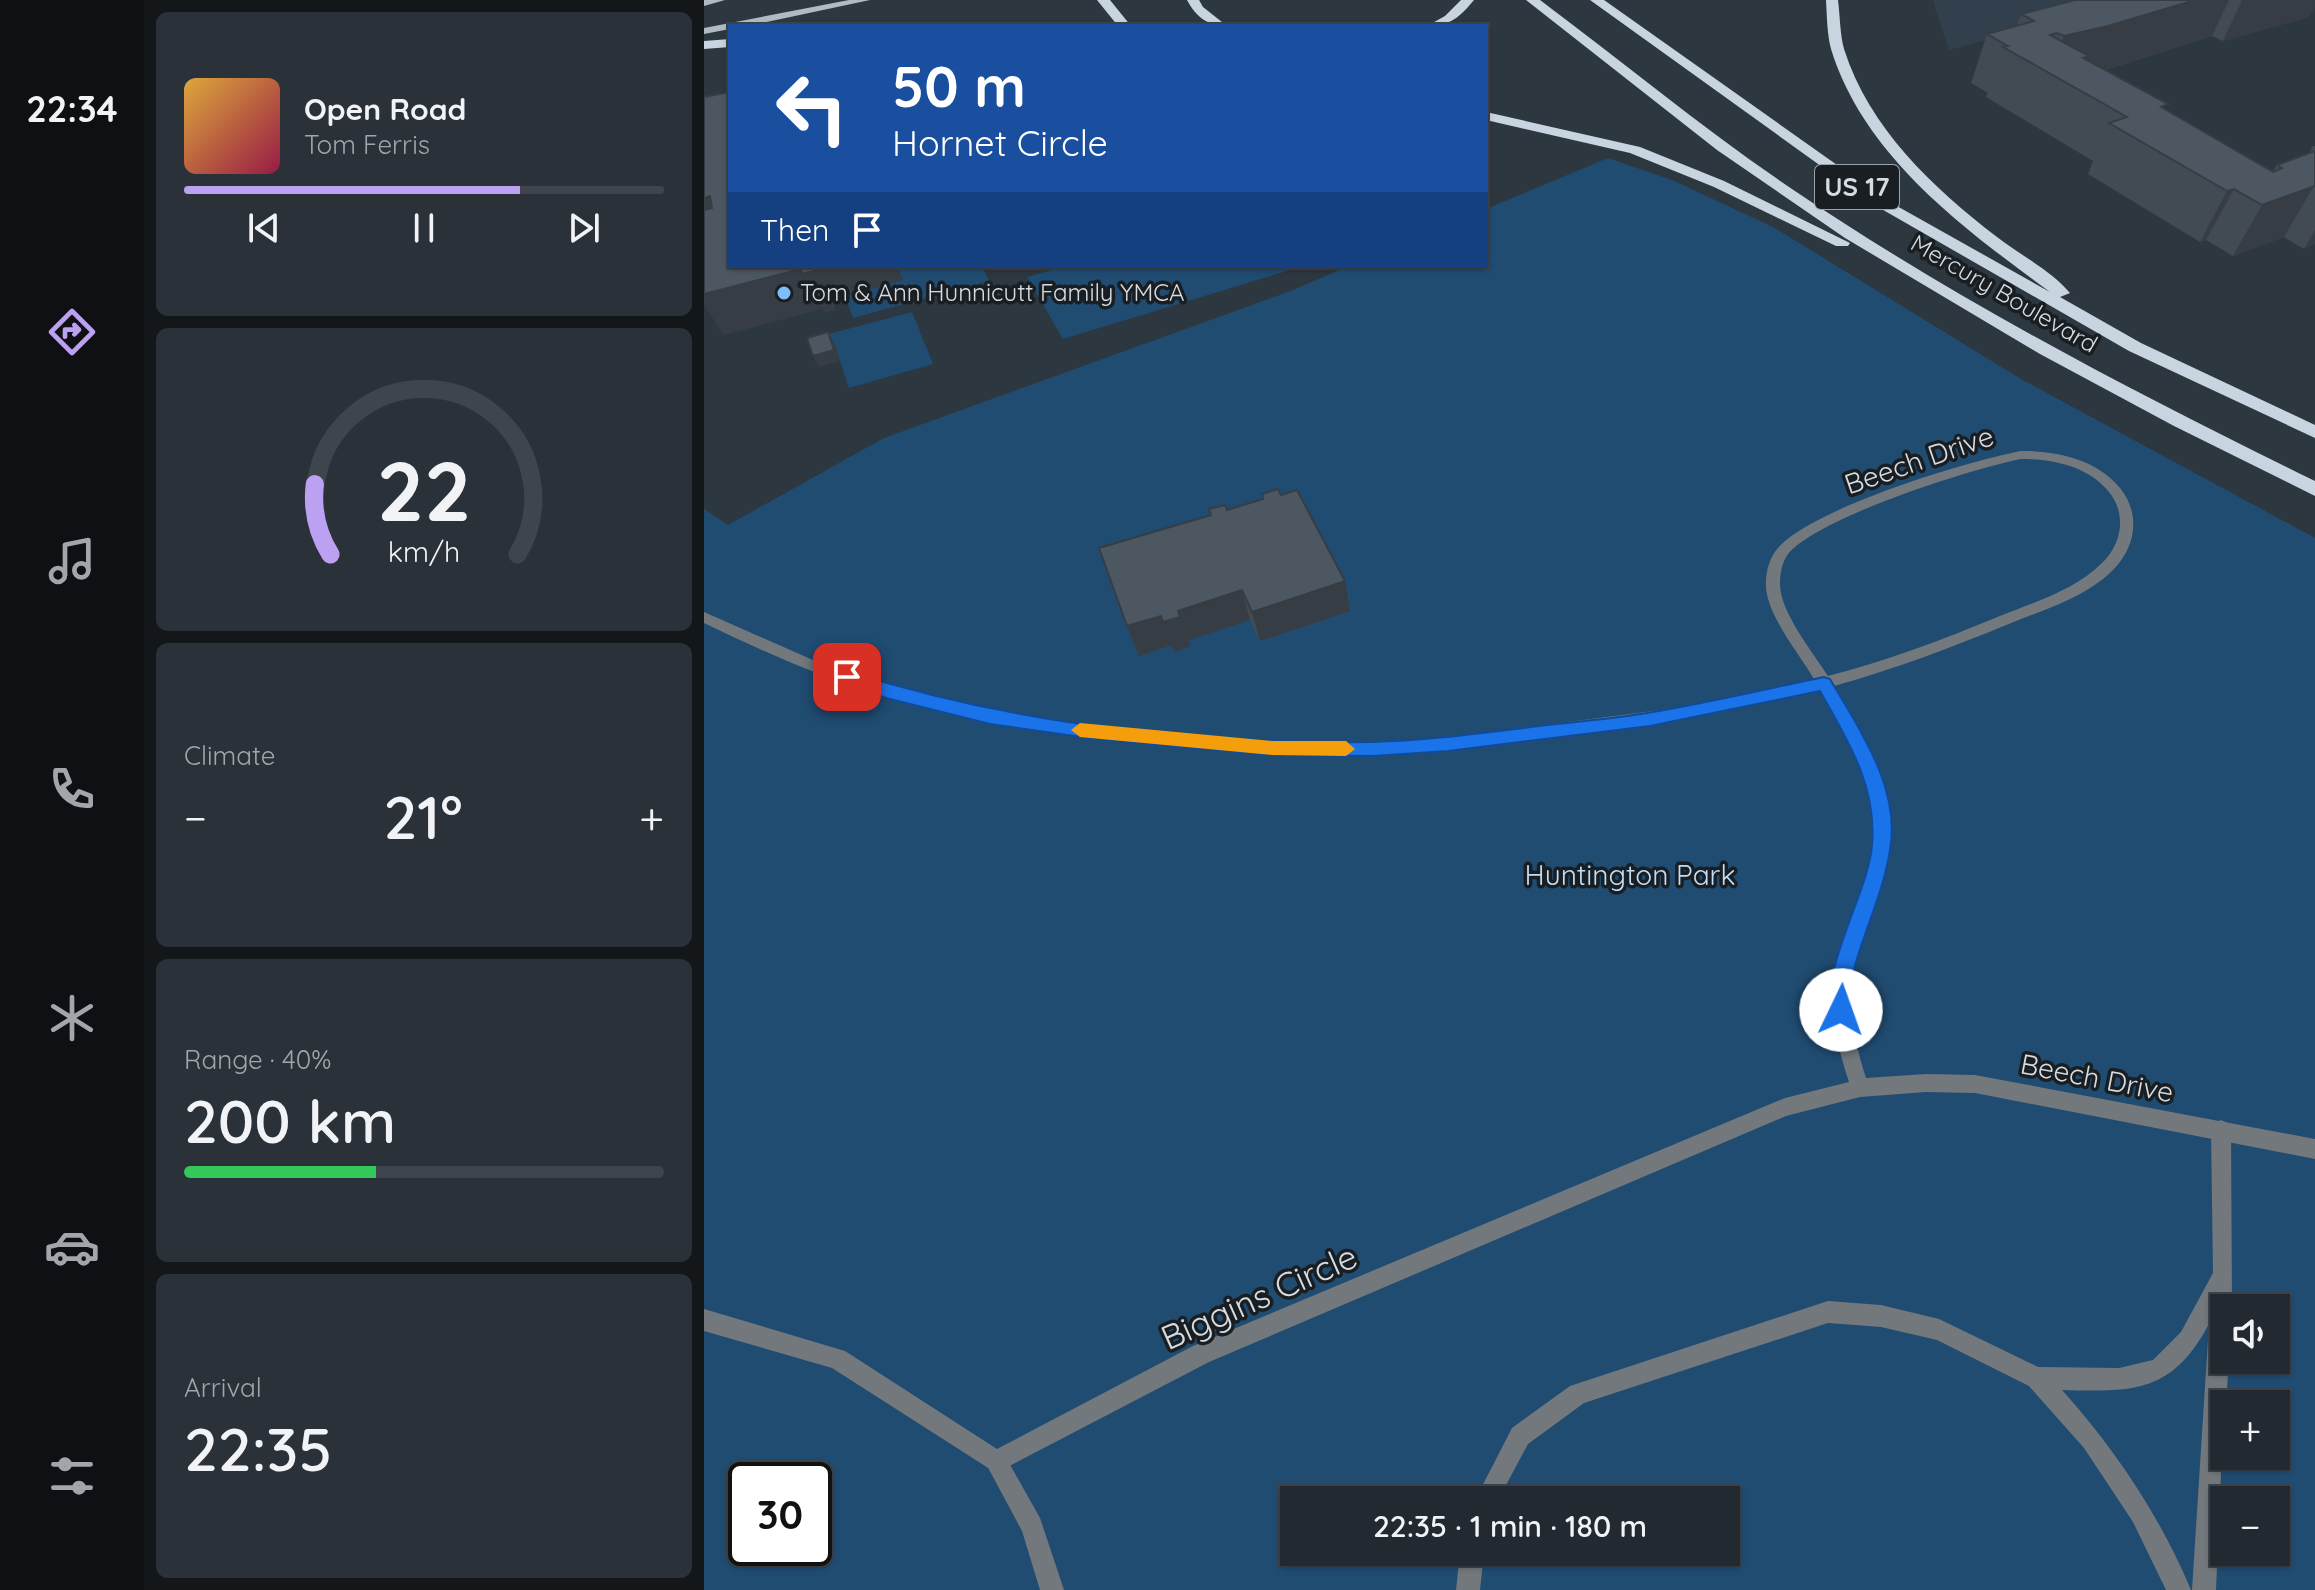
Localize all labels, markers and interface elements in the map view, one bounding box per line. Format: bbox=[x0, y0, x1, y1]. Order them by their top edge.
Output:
text: 50 m bbox=[892, 51, 1026, 121]
icon: left bbox=[760, 56, 864, 160]
text: 22:34 bbox=[26, 86, 118, 131]
text: Open Road bbox=[304, 90, 466, 128]
text: Hornet Circle bbox=[892, 120, 1108, 165]
text: Tom Ferris bbox=[304, 128, 430, 161]
road number: US 17 bbox=[1815, 165, 1899, 209]
icon: previous bbox=[242, 206, 286, 250]
icon: pause bbox=[402, 206, 446, 250]
icon: next bbox=[562, 206, 606, 250]
icon: arrive bbox=[845, 208, 889, 252]
text: Then bbox=[760, 211, 829, 249]
street label: Mercury Boulevard bbox=[1906, 228, 2103, 359]
place label: Tom & Ann Hunnicutt Family YMCA bbox=[800, 277, 1184, 307]
marker: Tom & Ann Hunnicutt Family YMCA bbox=[775, 284, 793, 302]
icon: directions bbox=[44, 304, 100, 360]
street label: Beech Drive bbox=[1840, 418, 1998, 501]
text: 22 bbox=[377, 438, 471, 542]
icon: music bbox=[44, 533, 100, 589]
text: km/h bbox=[388, 534, 460, 570]
pin bbox=[813, 643, 881, 711]
icon: arrive bbox=[825, 655, 869, 699]
text: Climate bbox=[184, 739, 275, 772]
icon: phone bbox=[44, 761, 100, 817]
text: 21° bbox=[383, 779, 463, 854]
text: − bbox=[184, 790, 207, 845]
text: + bbox=[639, 790, 664, 845]
park label: Huntington Park bbox=[1525, 857, 1735, 892]
position arrow bbox=[1799, 968, 1883, 1052]
icon: climate bbox=[44, 990, 100, 1046]
text: Range · 40% bbox=[184, 1043, 331, 1076]
street label: Beech Drive bbox=[2018, 1046, 2177, 1110]
text: 200 km bbox=[184, 1083, 396, 1158]
icon: car bbox=[44, 1219, 100, 1275]
street label: Biggins Circle bbox=[1154, 1234, 1364, 1359]
map controls bbox=[2210, 1294, 2290, 1566]
button: sound bbox=[2210, 1294, 2290, 1374]
text: Arrival bbox=[184, 1371, 262, 1404]
button: + bbox=[2210, 1390, 2290, 1470]
text: 22:35 bbox=[184, 1411, 332, 1486]
icon: filters bbox=[44, 1448, 100, 1504]
speed limit sign: 30 bbox=[728, 1462, 832, 1566]
button: − bbox=[2210, 1486, 2290, 1566]
text: 22:35 · 1 min · 180 m bbox=[1373, 1507, 1647, 1545]

